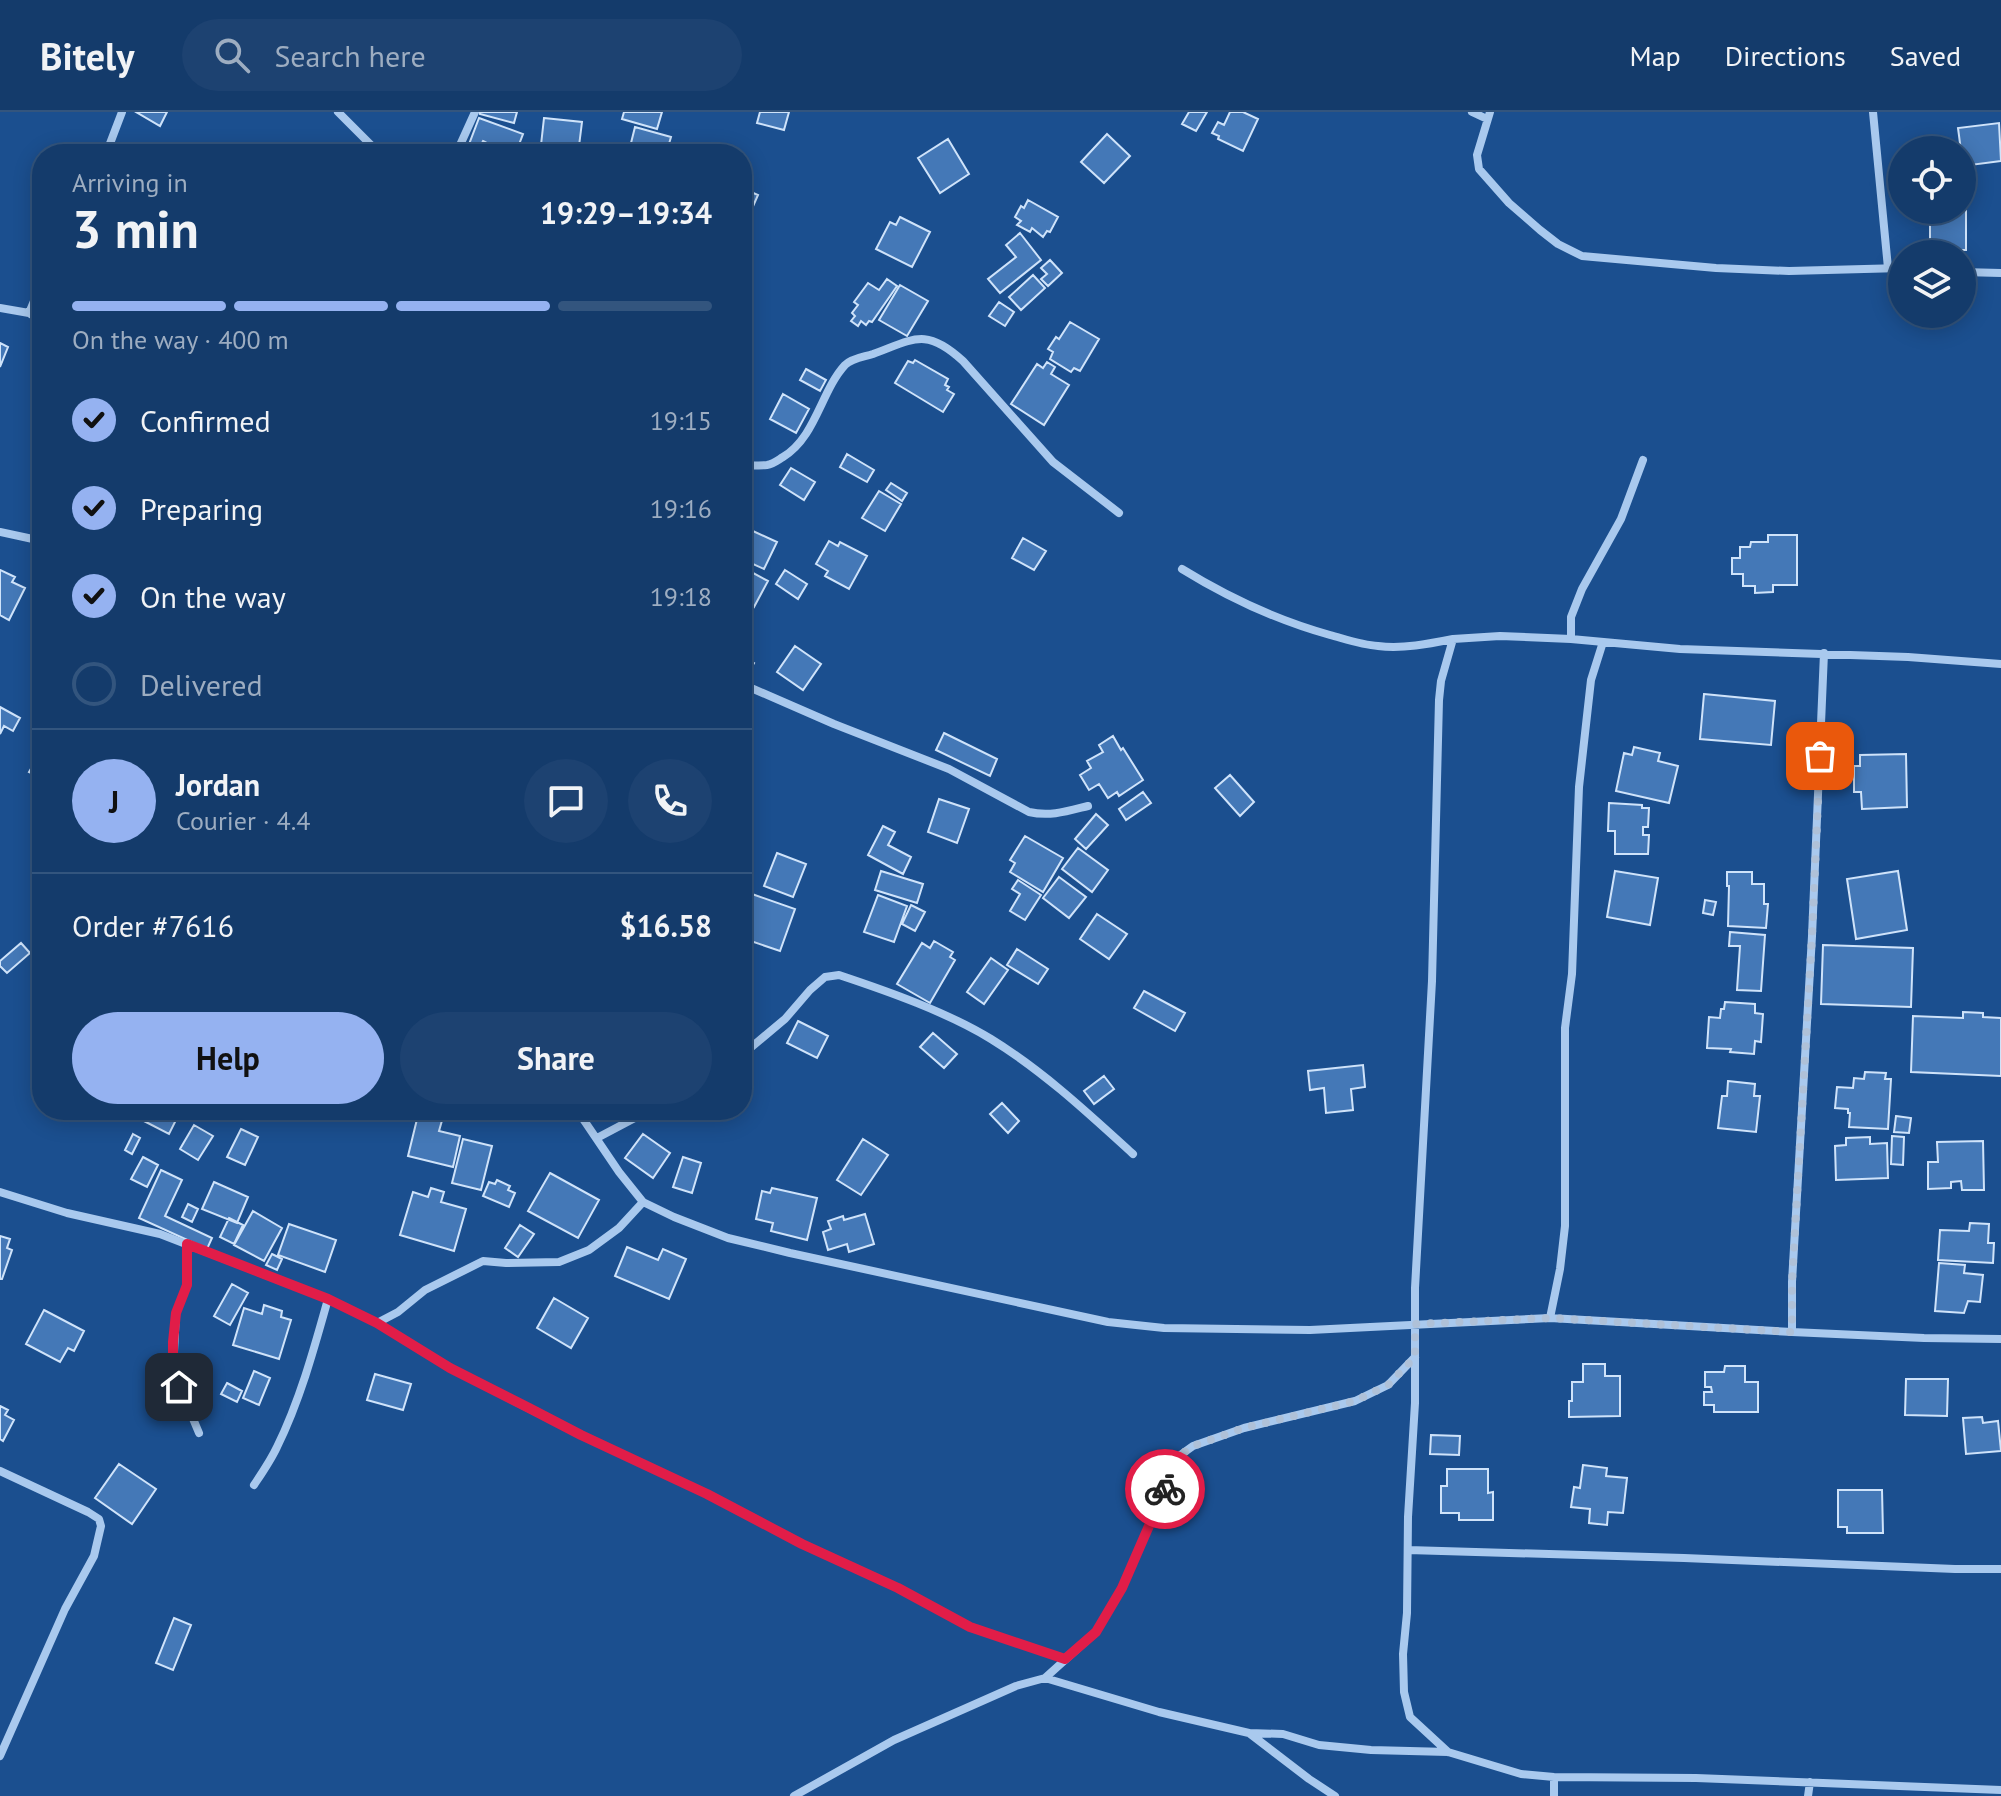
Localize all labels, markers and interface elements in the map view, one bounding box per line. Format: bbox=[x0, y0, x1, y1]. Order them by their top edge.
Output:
search box bbox=[182, 19, 742, 91]
text: Bitely bbox=[40, 31, 134, 80]
icon: search bbox=[210, 33, 254, 77]
text: Search here bbox=[274, 36, 426, 75]
text: Map bbox=[1630, 37, 1681, 74]
text: Directions bbox=[1725, 37, 1846, 74]
text: Saved bbox=[1890, 37, 1961, 74]
map controls bbox=[1888, 136, 1976, 328]
button: locate bbox=[1888, 136, 1976, 224]
text: Arriving in bbox=[72, 166, 188, 199]
text: 19:29–19:34 bbox=[540, 193, 712, 232]
text: 3 min bbox=[72, 195, 199, 262]
button: layers bbox=[1888, 240, 1976, 328]
text: On the way · 400 m bbox=[72, 323, 289, 356]
icon: check bbox=[72, 398, 116, 442]
text: Confirmed bbox=[140, 401, 271, 440]
text: 19:15 bbox=[650, 404, 712, 437]
icon: check bbox=[72, 486, 116, 530]
text: Preparing bbox=[140, 489, 263, 528]
text: 19:16 bbox=[650, 492, 712, 525]
icon: check bbox=[72, 574, 116, 618]
text: On the way bbox=[140, 577, 286, 616]
text: 19:18 bbox=[650, 580, 712, 613]
text: Delivered bbox=[140, 665, 263, 704]
pin bbox=[1786, 722, 1854, 790]
icon: bag bbox=[1798, 734, 1842, 778]
button: chat bbox=[524, 759, 608, 843]
button: phone bbox=[628, 759, 712, 843]
text: Jordan bbox=[176, 765, 260, 804]
text: J bbox=[109, 782, 119, 821]
text: Courier · 4.4 bbox=[176, 804, 310, 837]
text: Order #7616 bbox=[72, 906, 234, 945]
text: $16.58 bbox=[620, 906, 712, 945]
button: Help bbox=[72, 1012, 384, 1104]
button: Share bbox=[400, 1012, 712, 1104]
pin bbox=[145, 1353, 213, 1421]
icon: home bbox=[157, 1365, 201, 1409]
courier bbox=[1125, 1449, 1205, 1529]
icon: bike bbox=[1143, 1467, 1187, 1511]

